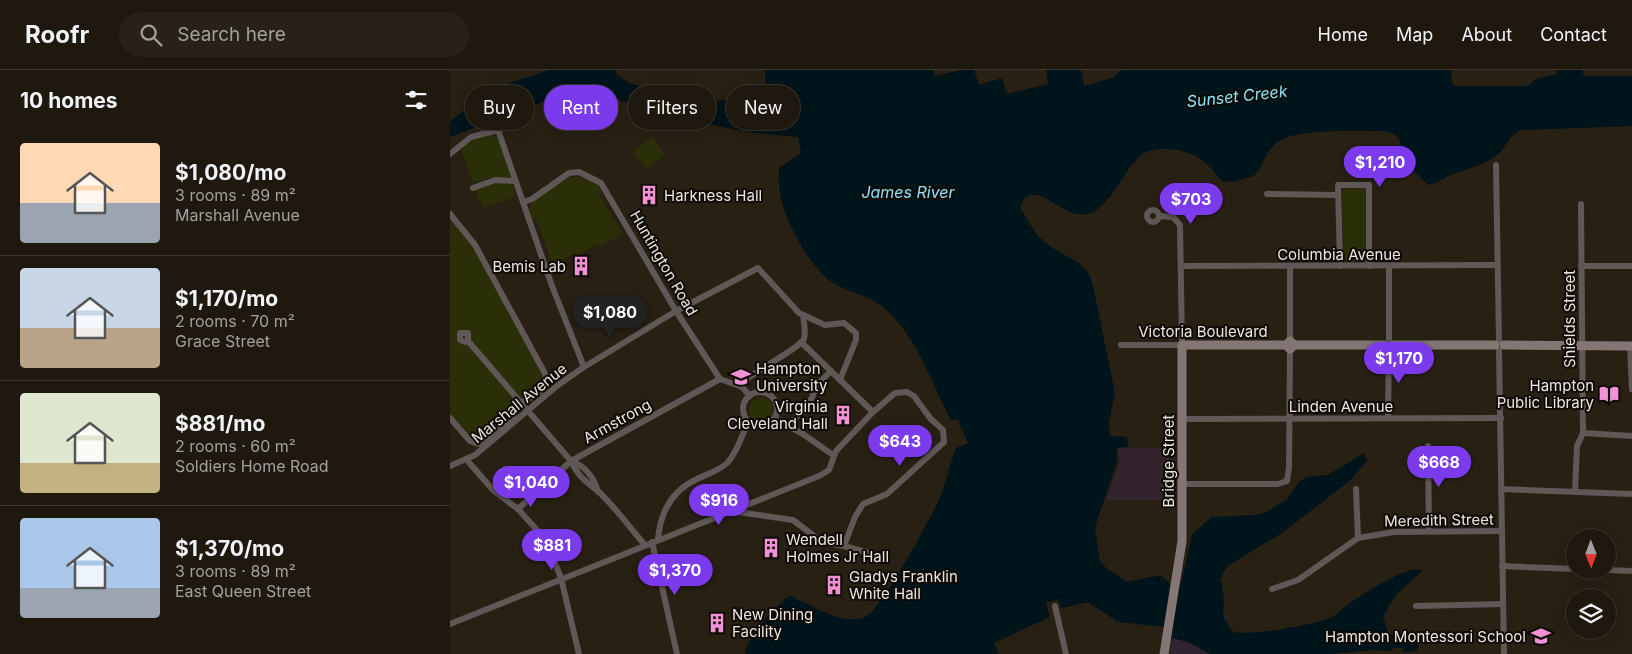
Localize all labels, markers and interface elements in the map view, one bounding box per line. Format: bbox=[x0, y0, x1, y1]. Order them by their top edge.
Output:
search box bbox=[119, 12, 469, 57]
text: Roofr bbox=[25, 20, 89, 49]
icon: search bbox=[137, 21, 165, 49]
text: Search here bbox=[177, 23, 286, 46]
text: Home bbox=[1318, 24, 1368, 45]
text: Map bbox=[1396, 24, 1433, 45]
text: About bbox=[1461, 24, 1512, 45]
text: Contact bbox=[1540, 24, 1607, 45]
water label: Sunset Creek bbox=[1186, 81, 1289, 111]
chip: Buy bbox=[465, 85, 534, 130]
chip: Rent bbox=[544, 85, 618, 130]
chip: Filters bbox=[628, 85, 716, 130]
chip: New bbox=[726, 85, 800, 130]
icon: filters bbox=[402, 86, 430, 114]
text: 10 homes bbox=[20, 88, 118, 113]
pin: $1,210 bbox=[1339, 146, 1421, 188]
text: $1,210 bbox=[1355, 152, 1405, 172]
text: $1,080/mo bbox=[175, 160, 286, 185]
icon: home bbox=[60, 163, 120, 223]
water label: James River bbox=[861, 182, 956, 202]
pin: $703 bbox=[1161, 182, 1221, 225]
building icon: Harkness Hall bbox=[638, 184, 660, 206]
text: 3 rooms · 89 m² bbox=[175, 185, 296, 205]
place label: Harkness Hall bbox=[664, 186, 762, 205]
text: $703 bbox=[1171, 189, 1211, 209]
text: Marshall Avenue bbox=[175, 205, 300, 225]
street label: Huntington Road bbox=[626, 207, 702, 319]
street label: Columbia Avenue bbox=[1277, 245, 1401, 264]
building icon: Bemis Lab bbox=[570, 255, 592, 277]
place label: Bemis Lab bbox=[492, 257, 566, 276]
street label: Shields Street bbox=[1560, 270, 1579, 368]
text: $1,170/mo bbox=[175, 286, 278, 311]
icon: home bbox=[60, 288, 120, 348]
pin: $1,080 bbox=[569, 296, 651, 338]
text: $1,080 bbox=[583, 302, 637, 322]
text: 2 rooms · 70 m² bbox=[175, 311, 295, 331]
street label: Victoria Boulevard bbox=[1138, 322, 1268, 341]
text: Grace Street bbox=[175, 331, 270, 351]
pin: $1,170 bbox=[1358, 342, 1440, 384]
text: $1,170 bbox=[1375, 348, 1423, 368]
street label: Marshall Avenue bbox=[468, 359, 570, 447]
place label: Hampton University bbox=[756, 359, 828, 395]
school or university icon: Hampton University bbox=[730, 366, 752, 388]
place label: Hampton Public Library bbox=[1497, 376, 1595, 412]
library icon: Hampton Public Library bbox=[1598, 383, 1620, 405]
street label: Armstrong bbox=[580, 395, 654, 447]
place label: Virginia Cleveland Hall bbox=[727, 397, 828, 433]
street label: Linden Avenue bbox=[1289, 397, 1393, 416]
building icon: Virginia Cleveland Hall bbox=[832, 404, 854, 426]
text: $881/mo bbox=[175, 411, 265, 436]
icon: home bbox=[60, 413, 120, 473]
street label: Bridge Street bbox=[1159, 414, 1178, 508]
pin: $643 bbox=[870, 424, 930, 467]
text: $643 bbox=[879, 431, 921, 451]
text: 2 rooms · 60 m² bbox=[175, 436, 296, 456]
pin: $668 bbox=[1409, 446, 1469, 488]
text: $668 bbox=[1418, 452, 1460, 472]
text: Soldiers Home Road bbox=[175, 456, 329, 476]
pin: $1,040 bbox=[490, 466, 572, 508]
text: $1,040 bbox=[504, 472, 558, 492]
pin: $916 bbox=[689, 484, 749, 526]
text: $916 bbox=[700, 490, 738, 510]
street label: Meredith Street bbox=[1384, 510, 1494, 530]
pin: $881 bbox=[522, 528, 582, 571]
north arrow bbox=[1566, 529, 1616, 579]
map controls bbox=[1566, 529, 1616, 639]
place label: Wendell Holmes Jr Hall bbox=[786, 530, 889, 566]
text: $881 bbox=[533, 535, 571, 555]
text: $1,370/mo bbox=[175, 536, 284, 561]
building icon: Wendell Holmes Jr Hall bbox=[760, 537, 782, 559]
icon: home bbox=[60, 538, 120, 598]
pin: $1,370 bbox=[634, 554, 716, 596]
text: $1,370 bbox=[649, 560, 701, 580]
text: 3 rooms · 89 m² bbox=[175, 561, 296, 581]
place label: Gladys Franklin White Hall bbox=[849, 567, 958, 603]
building icon: Gladys Franklin White Hall bbox=[823, 574, 845, 596]
text: East Queen Street bbox=[175, 581, 311, 601]
button: layers bbox=[1566, 589, 1616, 639]
place label: New Dining Facility bbox=[732, 605, 813, 641]
building icon: New Dining Facility bbox=[706, 612, 728, 634]
school or university icon: Hampton Montessori School bbox=[1530, 625, 1552, 647]
place label: Hampton Montessori School bbox=[1325, 627, 1526, 646]

